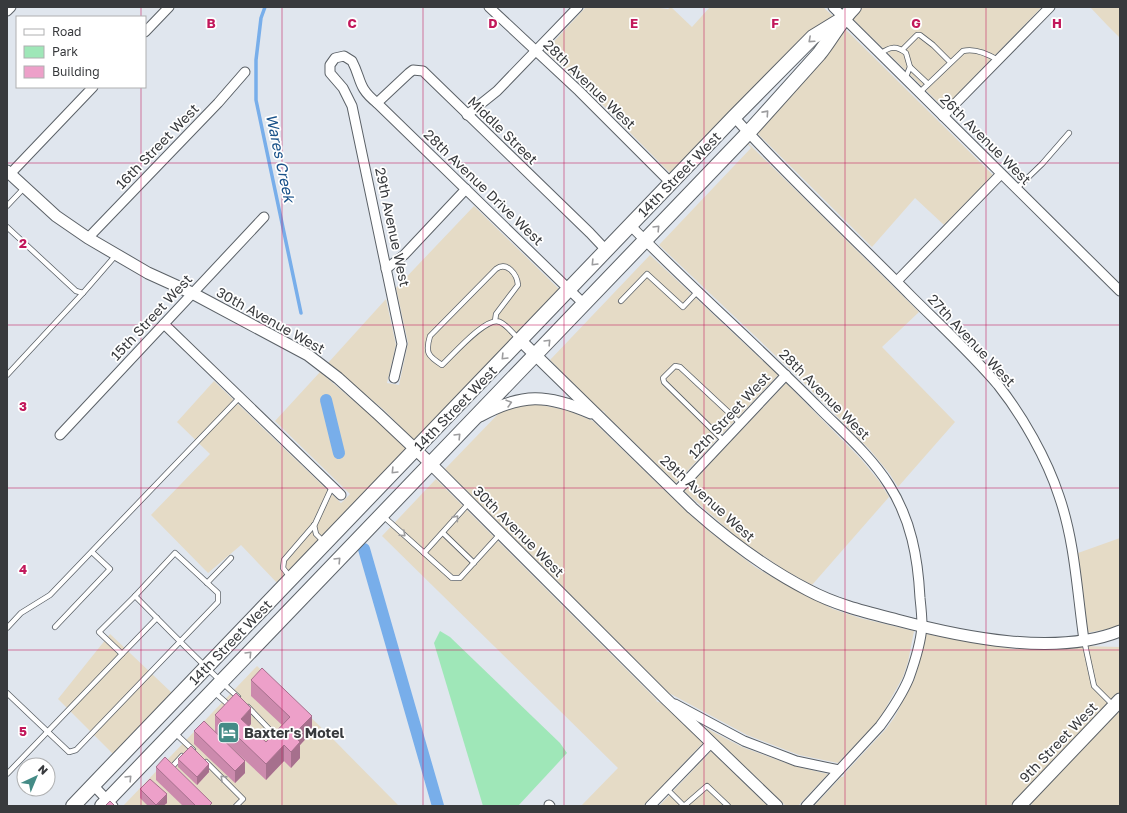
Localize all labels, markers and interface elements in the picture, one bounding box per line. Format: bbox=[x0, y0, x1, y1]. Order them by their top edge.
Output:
text: B bbox=[206, 15, 216, 31]
text: C bbox=[347, 15, 357, 31]
text: D bbox=[488, 15, 498, 31]
text: E bbox=[630, 15, 638, 31]
text: F bbox=[771, 15, 779, 31]
text: G bbox=[911, 15, 921, 31]
text: H bbox=[1052, 15, 1062, 31]
legend bbox=[16, 16, 146, 88]
text: Road bbox=[52, 24, 81, 39]
one-way arrow bbox=[808, 35, 816, 42]
street label: 28th Avenue West bbox=[540, 36, 640, 132]
text: Park bbox=[52, 44, 78, 59]
text: Building bbox=[52, 64, 100, 79]
street label: 26th Avenue West bbox=[937, 90, 1035, 188]
street label: Middle Street bbox=[465, 92, 541, 168]
street label: 16th Street West bbox=[112, 100, 202, 192]
one-way arrow bbox=[761, 110, 768, 118]
water label: Wares Creek bbox=[263, 112, 299, 205]
street label: 28th Avenue Drive West bbox=[421, 125, 547, 249]
street label: 14th Street West bbox=[634, 128, 724, 220]
street label: 29th Avenue West bbox=[372, 166, 414, 288]
one-way arrow bbox=[652, 225, 660, 233]
text: 2 bbox=[19, 235, 27, 251]
one-way arrow bbox=[591, 258, 598, 266]
street label: 15th Street West bbox=[107, 270, 195, 364]
street label: 30th Avenue West bbox=[214, 283, 328, 357]
street label: 27th Avenue West bbox=[925, 290, 1019, 390]
one-way arrow bbox=[543, 339, 550, 347]
street label: 28th Avenue West bbox=[776, 345, 874, 443]
one-way arrow bbox=[501, 352, 508, 360]
street label: 14th Street West bbox=[410, 362, 500, 454]
street label: 12th Street West bbox=[685, 368, 773, 462]
text: 3 bbox=[19, 398, 27, 414]
one-way arrow bbox=[506, 399, 513, 408]
one-way arrow bbox=[453, 433, 460, 441]
street label: 29th Avenue West bbox=[657, 451, 759, 545]
one-way arrow bbox=[391, 466, 399, 474]
street label: 30th Avenue West bbox=[470, 482, 568, 580]
one-way arrow bbox=[451, 515, 458, 522]
one-way arrow bbox=[398, 529, 405, 536]
one-way arrow bbox=[334, 557, 341, 565]
text: 4 bbox=[19, 561, 27, 577]
street label: 14th Street West bbox=[185, 596, 275, 688]
one-way arrow bbox=[244, 651, 251, 659]
street label: 9th Street West bbox=[1015, 698, 1101, 786]
hotel icon: Baxter's Motel bbox=[216, 719, 242, 745]
text: 5 bbox=[19, 723, 27, 739]
place label: Baxter's Motel bbox=[244, 724, 344, 741]
north arrow bbox=[16, 757, 56, 797]
text: N bbox=[36, 762, 51, 777]
one-way arrow bbox=[124, 775, 132, 783]
one-way arrow bbox=[220, 775, 228, 783]

